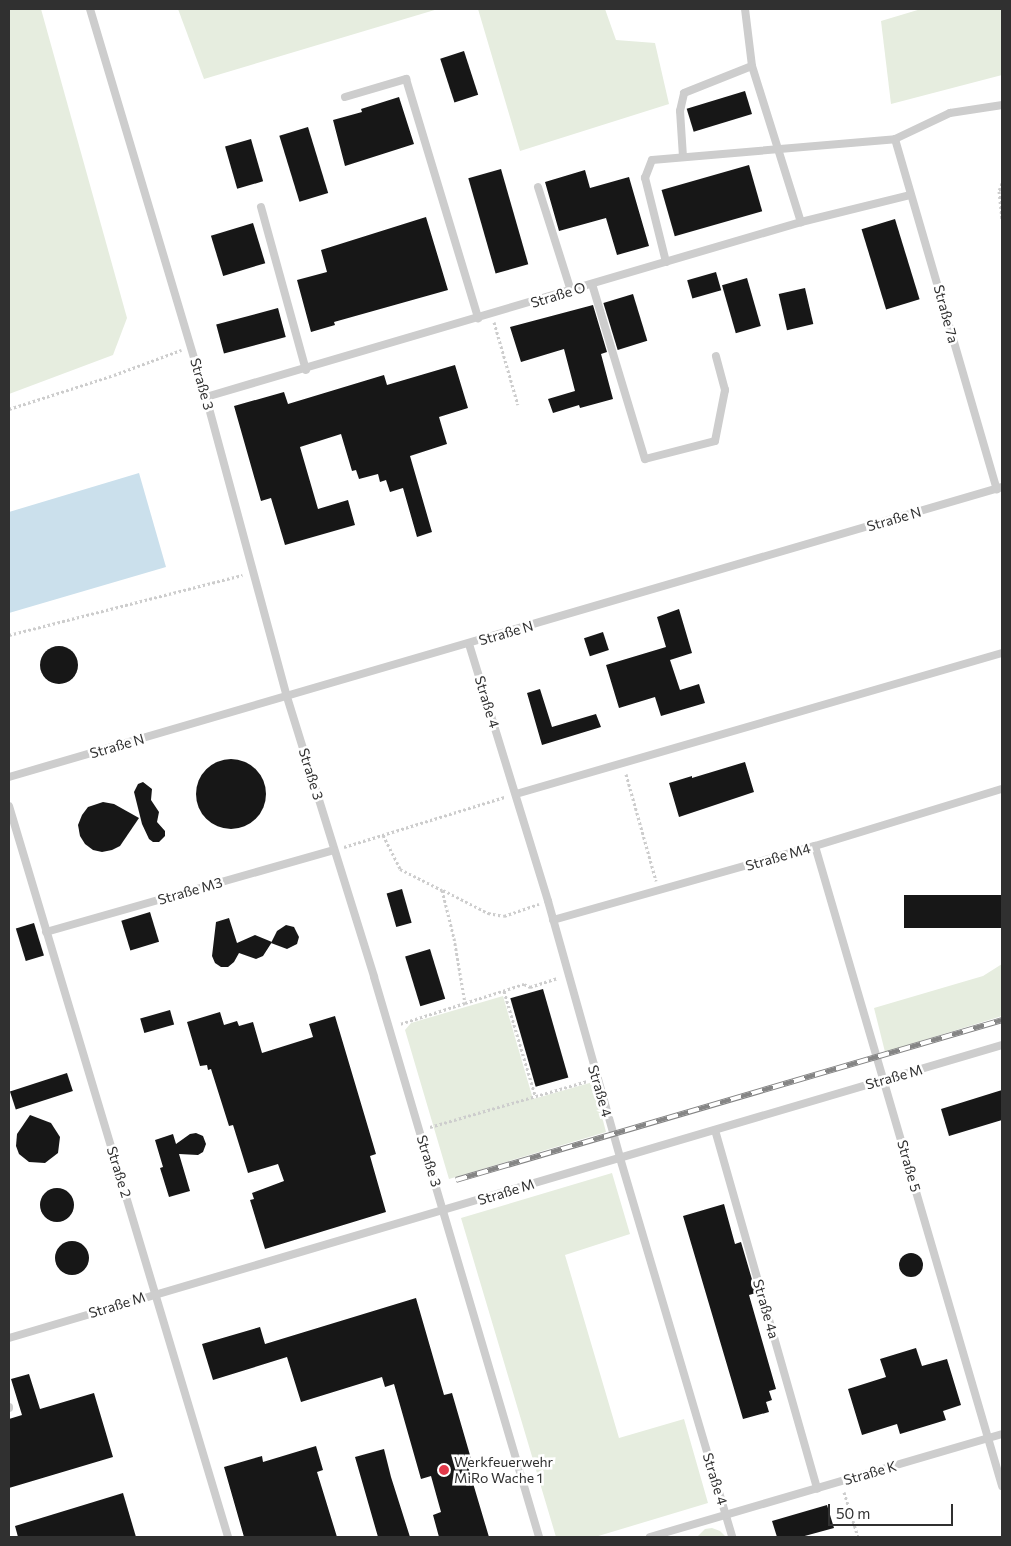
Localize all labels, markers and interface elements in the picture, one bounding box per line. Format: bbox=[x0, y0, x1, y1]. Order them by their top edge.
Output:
street label: Straße O bbox=[528, 279, 588, 311]
street label: Straße 7a bbox=[930, 283, 962, 345]
street label: Straße 3 bbox=[187, 356, 217, 412]
street label: Straße N bbox=[865, 503, 923, 535]
street label: Straße N bbox=[477, 617, 535, 649]
street label: Straße 4 bbox=[471, 674, 503, 730]
street label: Straße N bbox=[88, 730, 146, 762]
street label: Straße 3 bbox=[295, 746, 327, 802]
street label: Straße M4 bbox=[744, 840, 812, 874]
street label: Straße M3 bbox=[156, 874, 224, 908]
street label: Straße M bbox=[864, 1061, 924, 1093]
street label: Straße 4 bbox=[585, 1063, 615, 1119]
street label: Straße 3 bbox=[413, 1133, 445, 1189]
street label: Straße 5 bbox=[894, 1138, 924, 1194]
street label: Straße 2 bbox=[103, 1144, 135, 1200]
street label: Straße M bbox=[476, 1175, 536, 1209]
street label: Straße 4a bbox=[750, 1277, 782, 1341]
street label: Straße M bbox=[87, 1288, 147, 1322]
street label: Straße 4 bbox=[699, 1451, 731, 1507]
place label: Werkfeuerwehr MiRo Wache 1 bbox=[454, 1454, 553, 1486]
street label: Straße K bbox=[841, 1457, 899, 1489]
marker: Werkfeuerwehr MiRo Wache 1 bbox=[438, 1464, 450, 1476]
scale bar bbox=[831, 1494, 956, 1526]
text: 50 m bbox=[836, 1504, 870, 1522]

